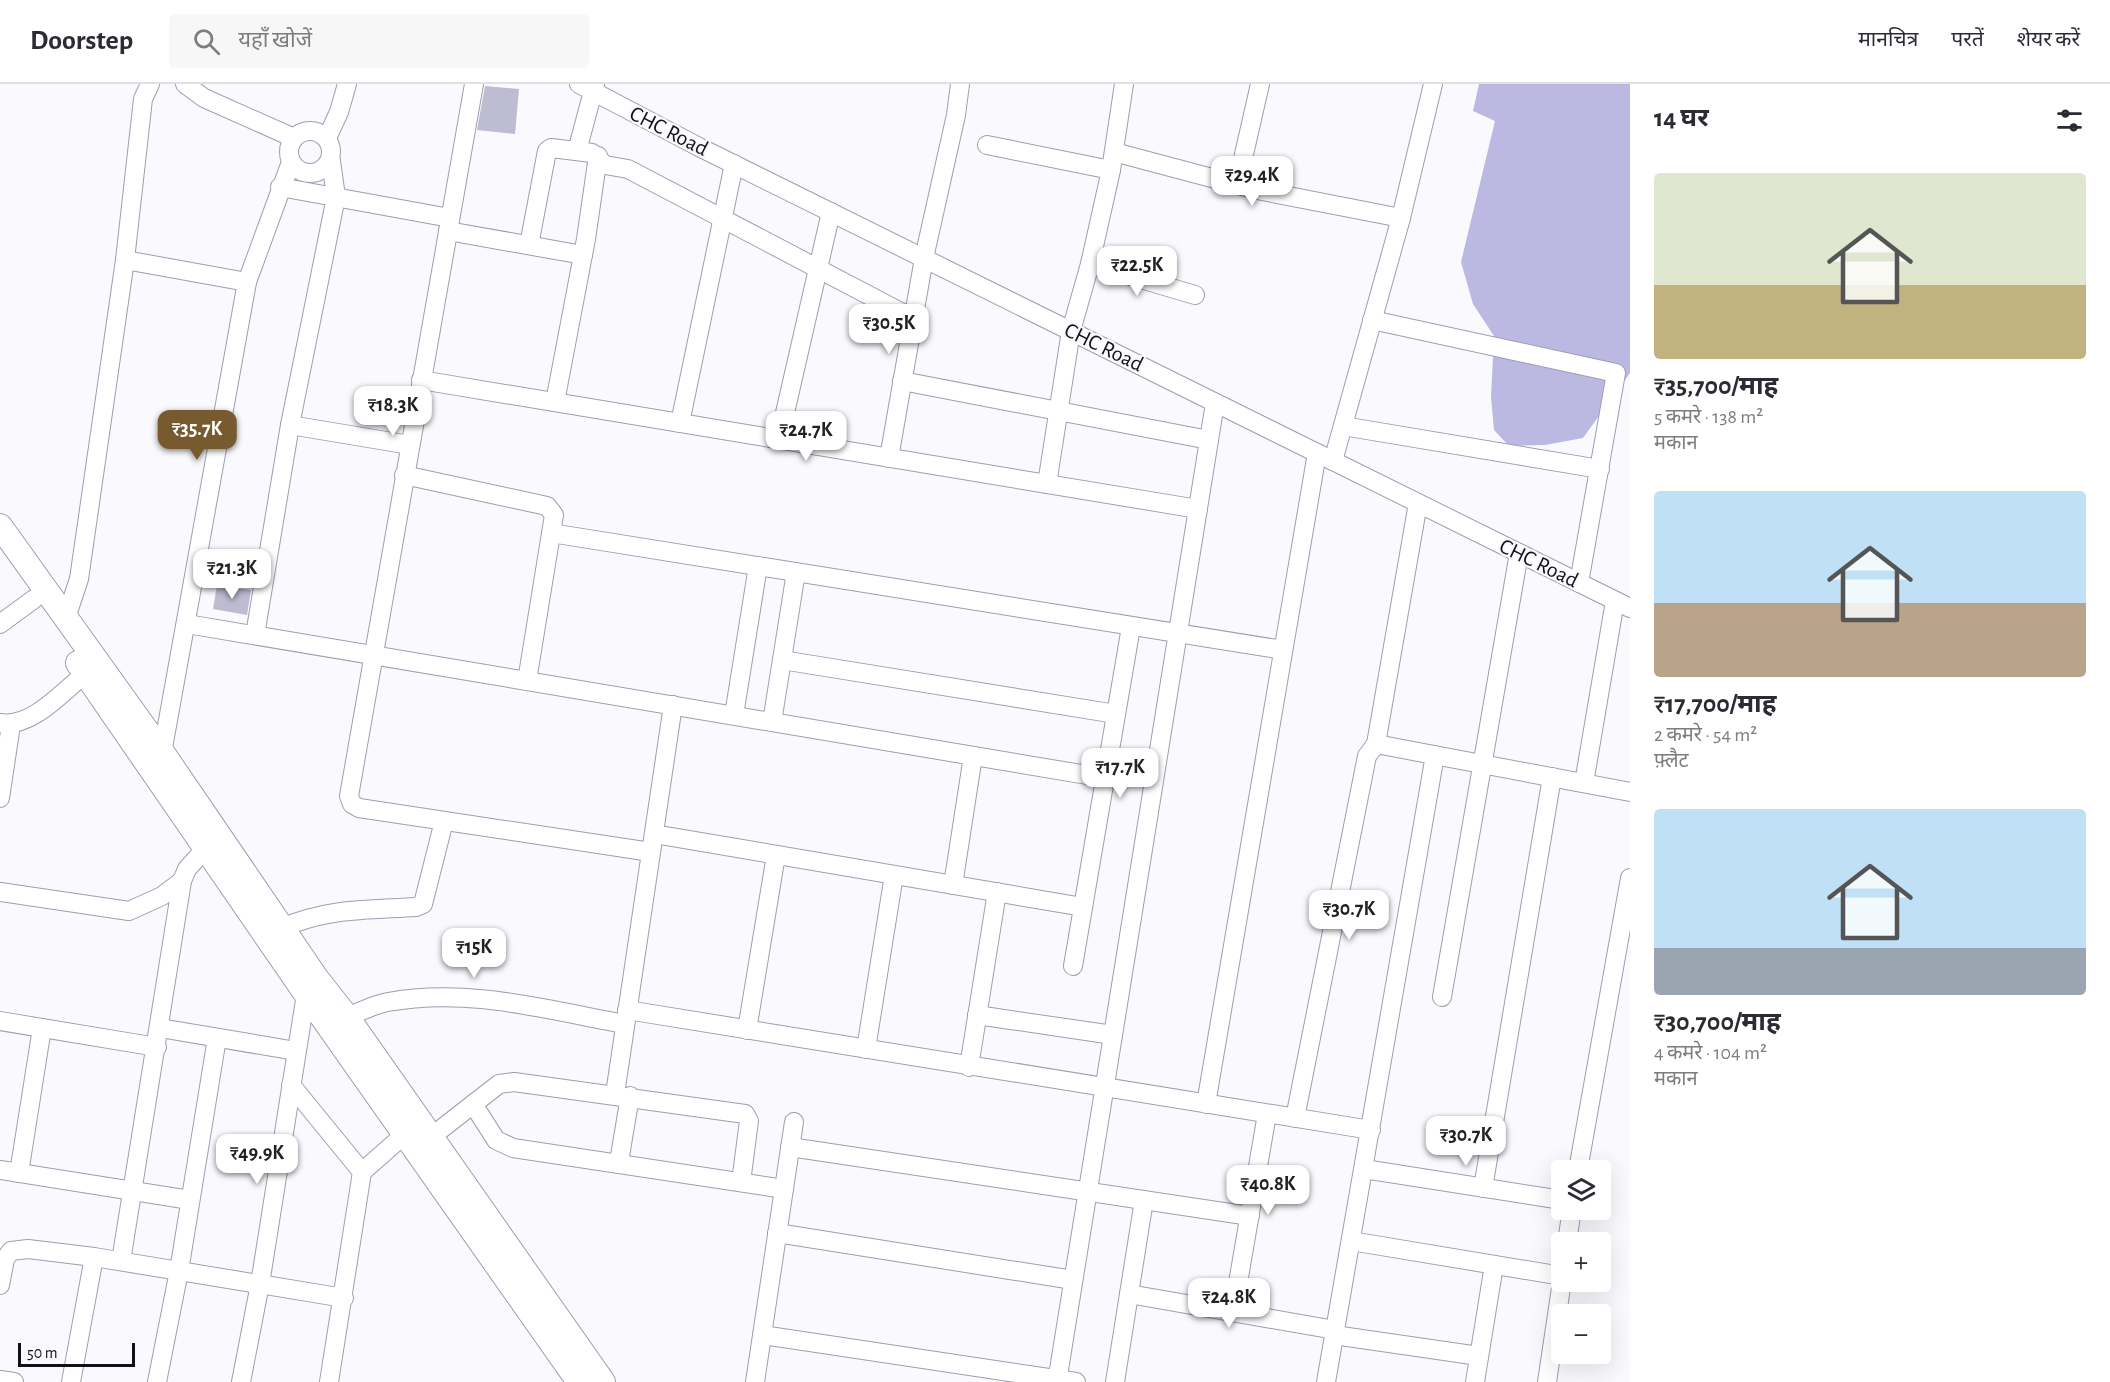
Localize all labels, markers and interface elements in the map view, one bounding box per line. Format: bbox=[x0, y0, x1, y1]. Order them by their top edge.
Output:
search box bbox=[169, 14, 589, 68]
icon: search bbox=[190, 25, 223, 58]
text: Doorstep bbox=[30, 27, 133, 55]
text: यहाँ खोजें bbox=[238, 29, 312, 51]
text: मानचित्र bbox=[1858, 29, 1918, 50]
text: परतें bbox=[1951, 29, 1984, 50]
text: शेयर करें bbox=[2017, 29, 2080, 50]
street label: CHC Road bbox=[626, 102, 712, 160]
icon: filters bbox=[2053, 104, 2086, 137]
text: 14 घर bbox=[1654, 105, 1709, 131]
pin: ₹29.4K bbox=[1203, 156, 1301, 207]
text: ₹29.4K bbox=[1225, 165, 1279, 185]
icon: home bbox=[1816, 212, 1924, 320]
pin: ₹22.5K bbox=[1088, 246, 1186, 297]
text: ₹22.5K bbox=[1111, 255, 1163, 275]
pin: ₹30.5K bbox=[840, 304, 938, 355]
text: ₹30.5K bbox=[863, 313, 915, 333]
street label: CHC Road bbox=[1061, 318, 1147, 376]
text: ₹35,700/माह bbox=[1654, 373, 1778, 399]
pin: ₹18.3K bbox=[344, 386, 442, 437]
text: ₹18.3K bbox=[368, 395, 418, 415]
text: 5 कमरे · 138 m² bbox=[1654, 407, 1763, 427]
pin: ₹35.7K bbox=[148, 410, 246, 461]
pin: ₹24.7K bbox=[757, 411, 855, 462]
text: ₹35.7K bbox=[172, 419, 222, 439]
text: ₹24.7K bbox=[780, 420, 832, 440]
text: मकान bbox=[1654, 433, 1698, 453]
icon: home bbox=[1816, 530, 1924, 638]
street label: CHC Road bbox=[1496, 534, 1582, 592]
pin: ₹21.3K bbox=[183, 549, 281, 600]
text: ₹21.3K bbox=[207, 558, 257, 578]
text: ₹17,700/माह bbox=[1654, 691, 1776, 717]
text: 2 कमरे · 54 m² bbox=[1654, 725, 1757, 745]
pin: ₹17.7K bbox=[1071, 748, 1169, 799]
text: फ़्लैट bbox=[1654, 751, 1689, 771]
text: ₹17.7K bbox=[1095, 757, 1145, 777]
icon: home bbox=[1816, 848, 1924, 956]
pin: ₹30.7K bbox=[1300, 890, 1398, 941]
text: ₹30.7K bbox=[1323, 899, 1375, 919]
pin: ₹15K bbox=[438, 928, 510, 979]
text: ₹15K bbox=[456, 937, 492, 957]
text: ₹30,700/माह bbox=[1654, 1009, 1781, 1035]
text: 4 कमरे · 104 m² bbox=[1654, 1043, 1767, 1063]
text: मकान bbox=[1654, 1069, 1698, 1089]
pin: ₹30.7K bbox=[1417, 1116, 1515, 1167]
text: ₹30.7K bbox=[1440, 1125, 1492, 1145]
pin: ₹49.9K bbox=[208, 1134, 306, 1185]
text: ₹49.9K bbox=[230, 1143, 284, 1163]
map controls bbox=[1551, 1160, 1611, 1364]
button: layers bbox=[1551, 1160, 1611, 1220]
pin: ₹40.8K bbox=[1219, 1165, 1317, 1216]
text: ₹40.8K bbox=[1241, 1174, 1295, 1194]
button: + bbox=[1551, 1232, 1611, 1292]
pin: ₹24.8K bbox=[1180, 1278, 1278, 1329]
text: ₹24.8K bbox=[1202, 1287, 1256, 1307]
button: − bbox=[1551, 1304, 1611, 1364]
scale bar bbox=[18, 1340, 135, 1368]
text: 50 m bbox=[27, 1345, 58, 1361]

